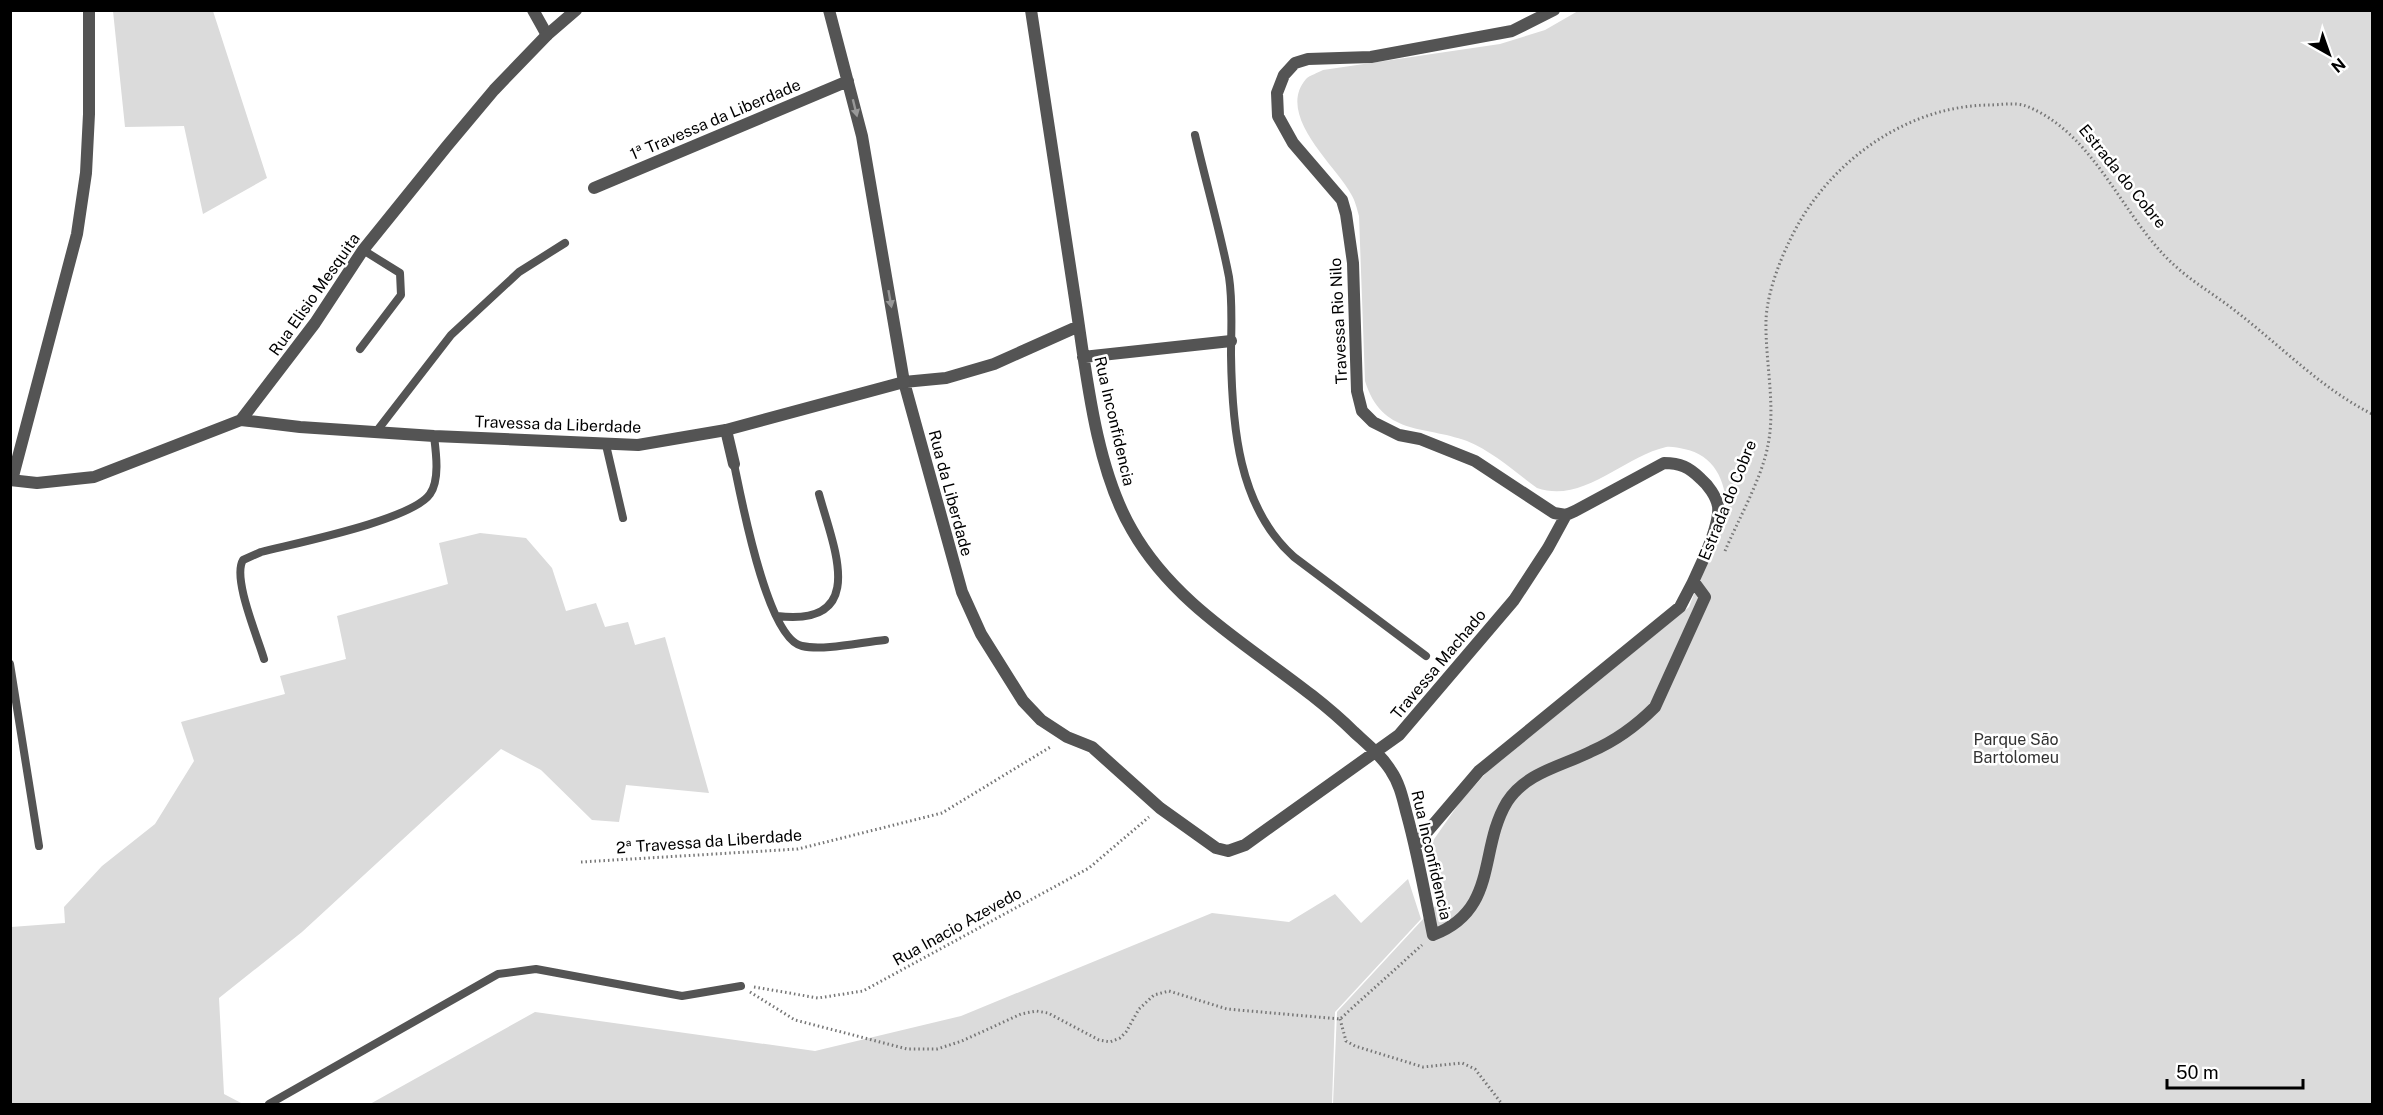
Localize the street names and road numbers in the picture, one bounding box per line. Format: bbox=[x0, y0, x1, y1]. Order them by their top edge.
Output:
street label: 1ª Travessa da Liberdade bbox=[627, 75, 803, 164]
street label: Estrada do Cobre bbox=[2075, 121, 2170, 232]
street label: Rua Elisio Mesquita bbox=[265, 229, 364, 359]
street label: Travessa Rio Nilo bbox=[1326, 257, 1351, 385]
street label: Rua Inconfidencia bbox=[1090, 354, 1139, 488]
street label: Travessa da Liberdade bbox=[474, 412, 642, 437]
street label: Rua da Liberdade bbox=[925, 428, 976, 558]
street label: Estrada do Cobre bbox=[1695, 437, 1760, 563]
street label: Travessa Machado bbox=[1387, 606, 1490, 723]
street label: Rua Inconfidencia bbox=[1407, 788, 1456, 922]
street label: 2ª Travessa da Liberdade bbox=[615, 826, 803, 857]
street label: Rua Inacio Azevedo bbox=[890, 883, 1025, 970]

